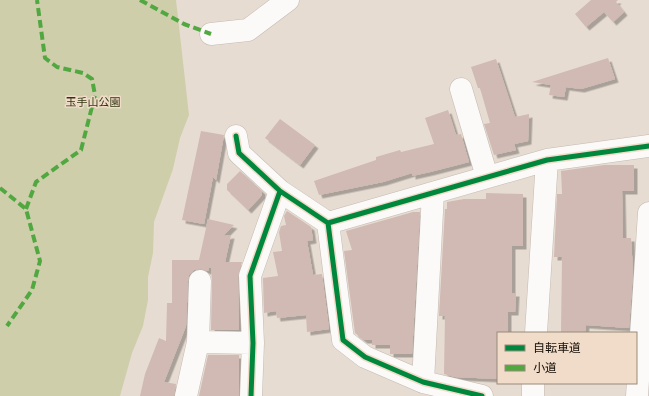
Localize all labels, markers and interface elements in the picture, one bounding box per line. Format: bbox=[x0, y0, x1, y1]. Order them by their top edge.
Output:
park label: 玉手山公園 bbox=[66, 96, 121, 110]
legend bbox=[497, 332, 637, 384]
text: 自転車道 bbox=[533, 341, 581, 357]
text: 小道 bbox=[533, 361, 557, 377]

